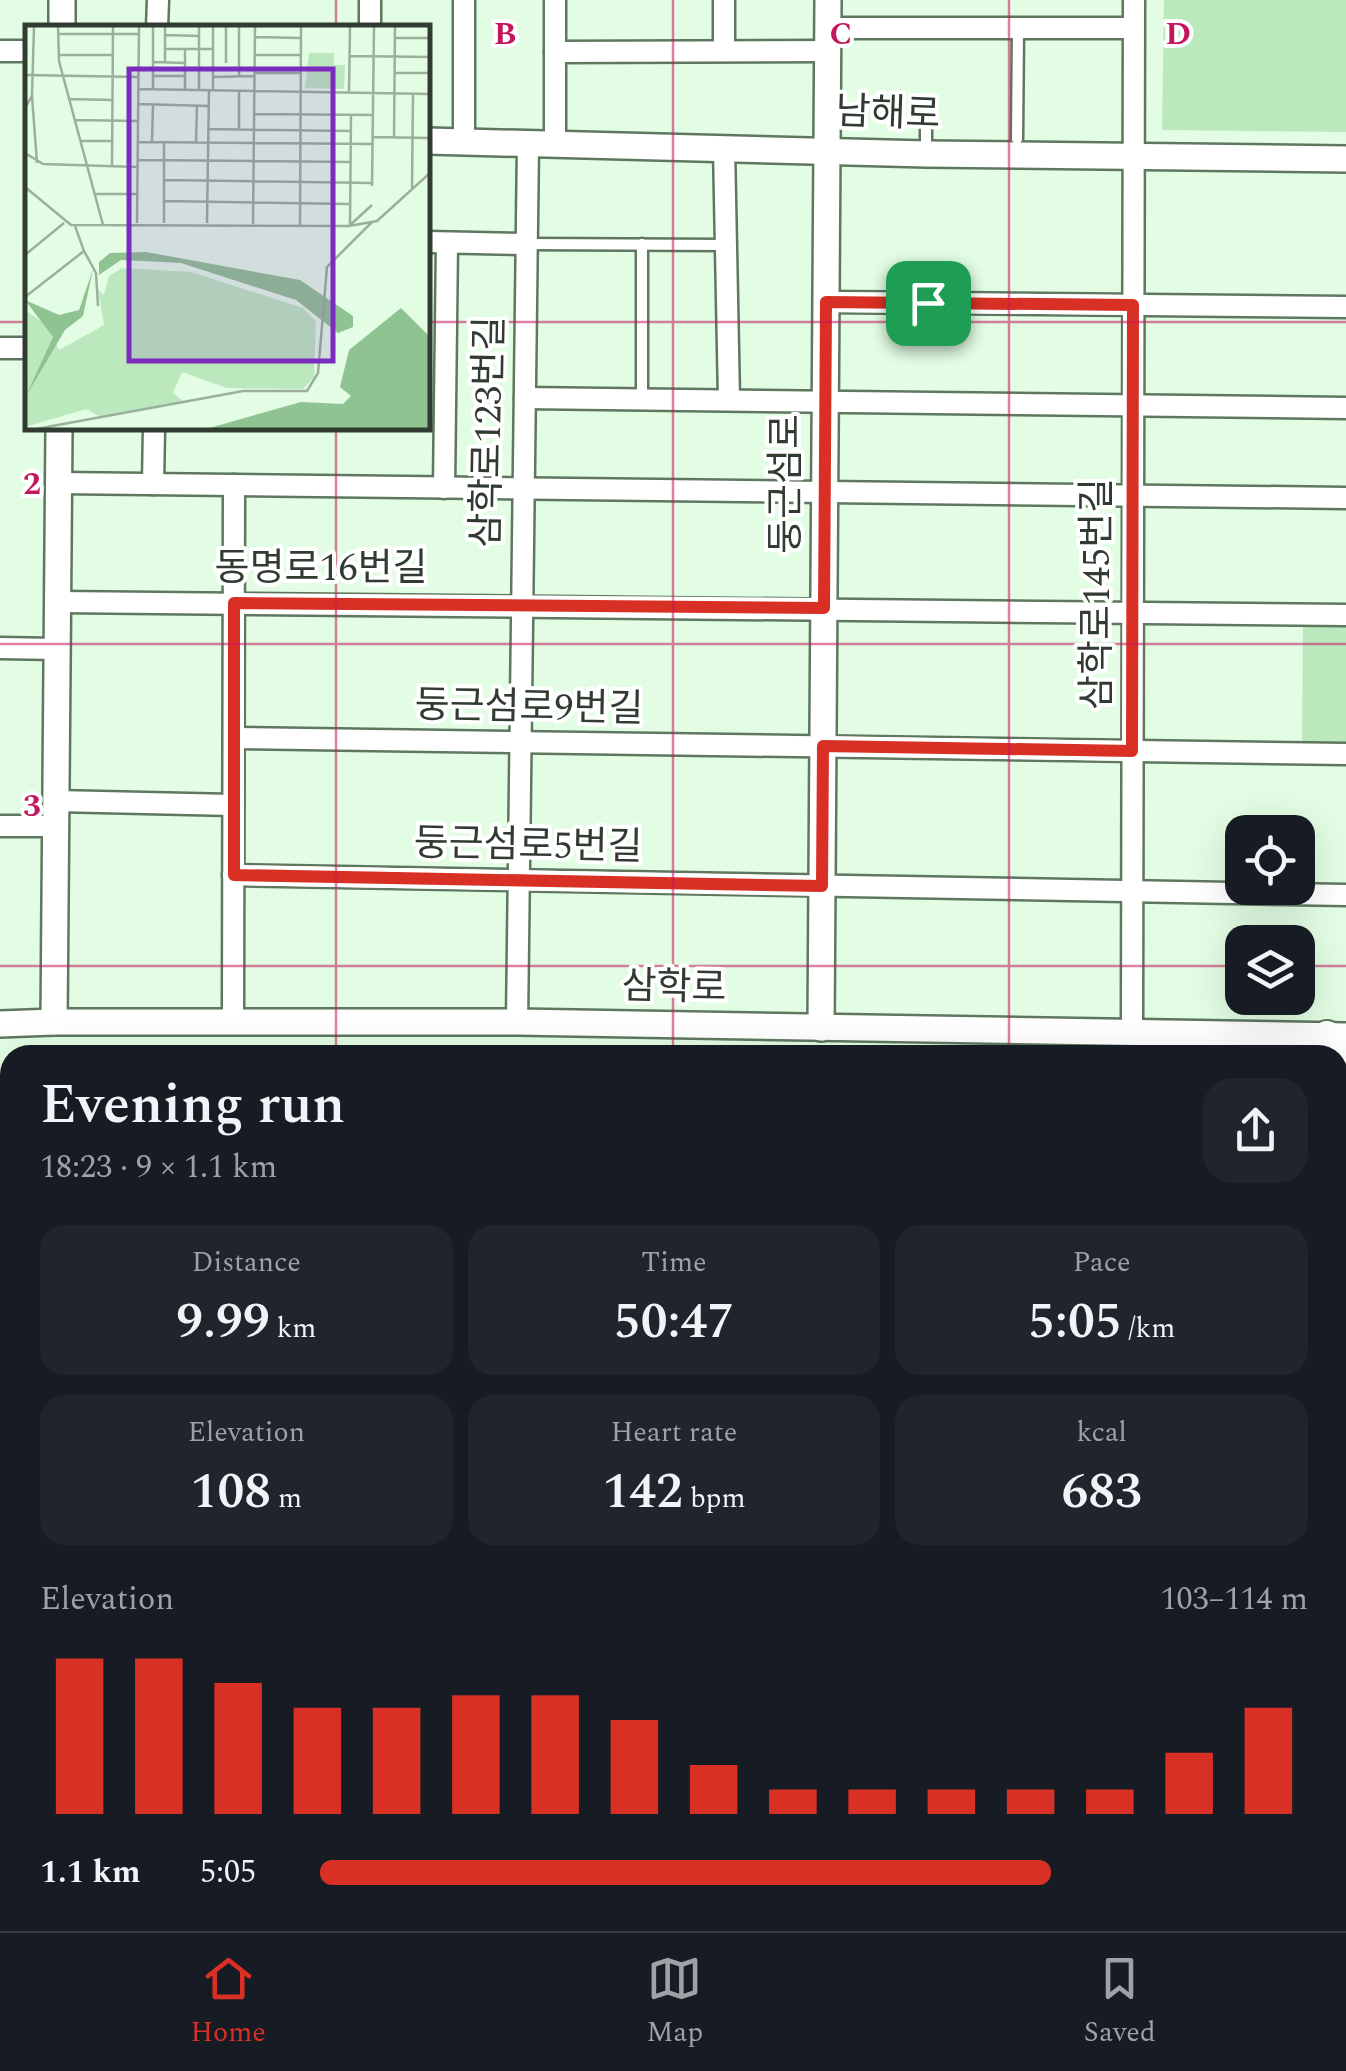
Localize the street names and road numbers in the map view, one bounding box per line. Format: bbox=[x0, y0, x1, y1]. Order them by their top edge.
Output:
street label: 남해로 bbox=[835, 83, 941, 145]
street label: 삼학로123번길 bbox=[458, 316, 520, 548]
street label: 둥근섬로 bbox=[758, 414, 816, 554]
street label: 삼학로145번길 bbox=[1069, 478, 1127, 710]
street label: 동명로16번길 bbox=[215, 540, 427, 598]
street label: 둥근섬로9번길 bbox=[414, 677, 644, 739]
street label: 둥근섬로5번길 bbox=[413, 815, 643, 877]
street label: 삼학로 bbox=[621, 958, 727, 1018]

